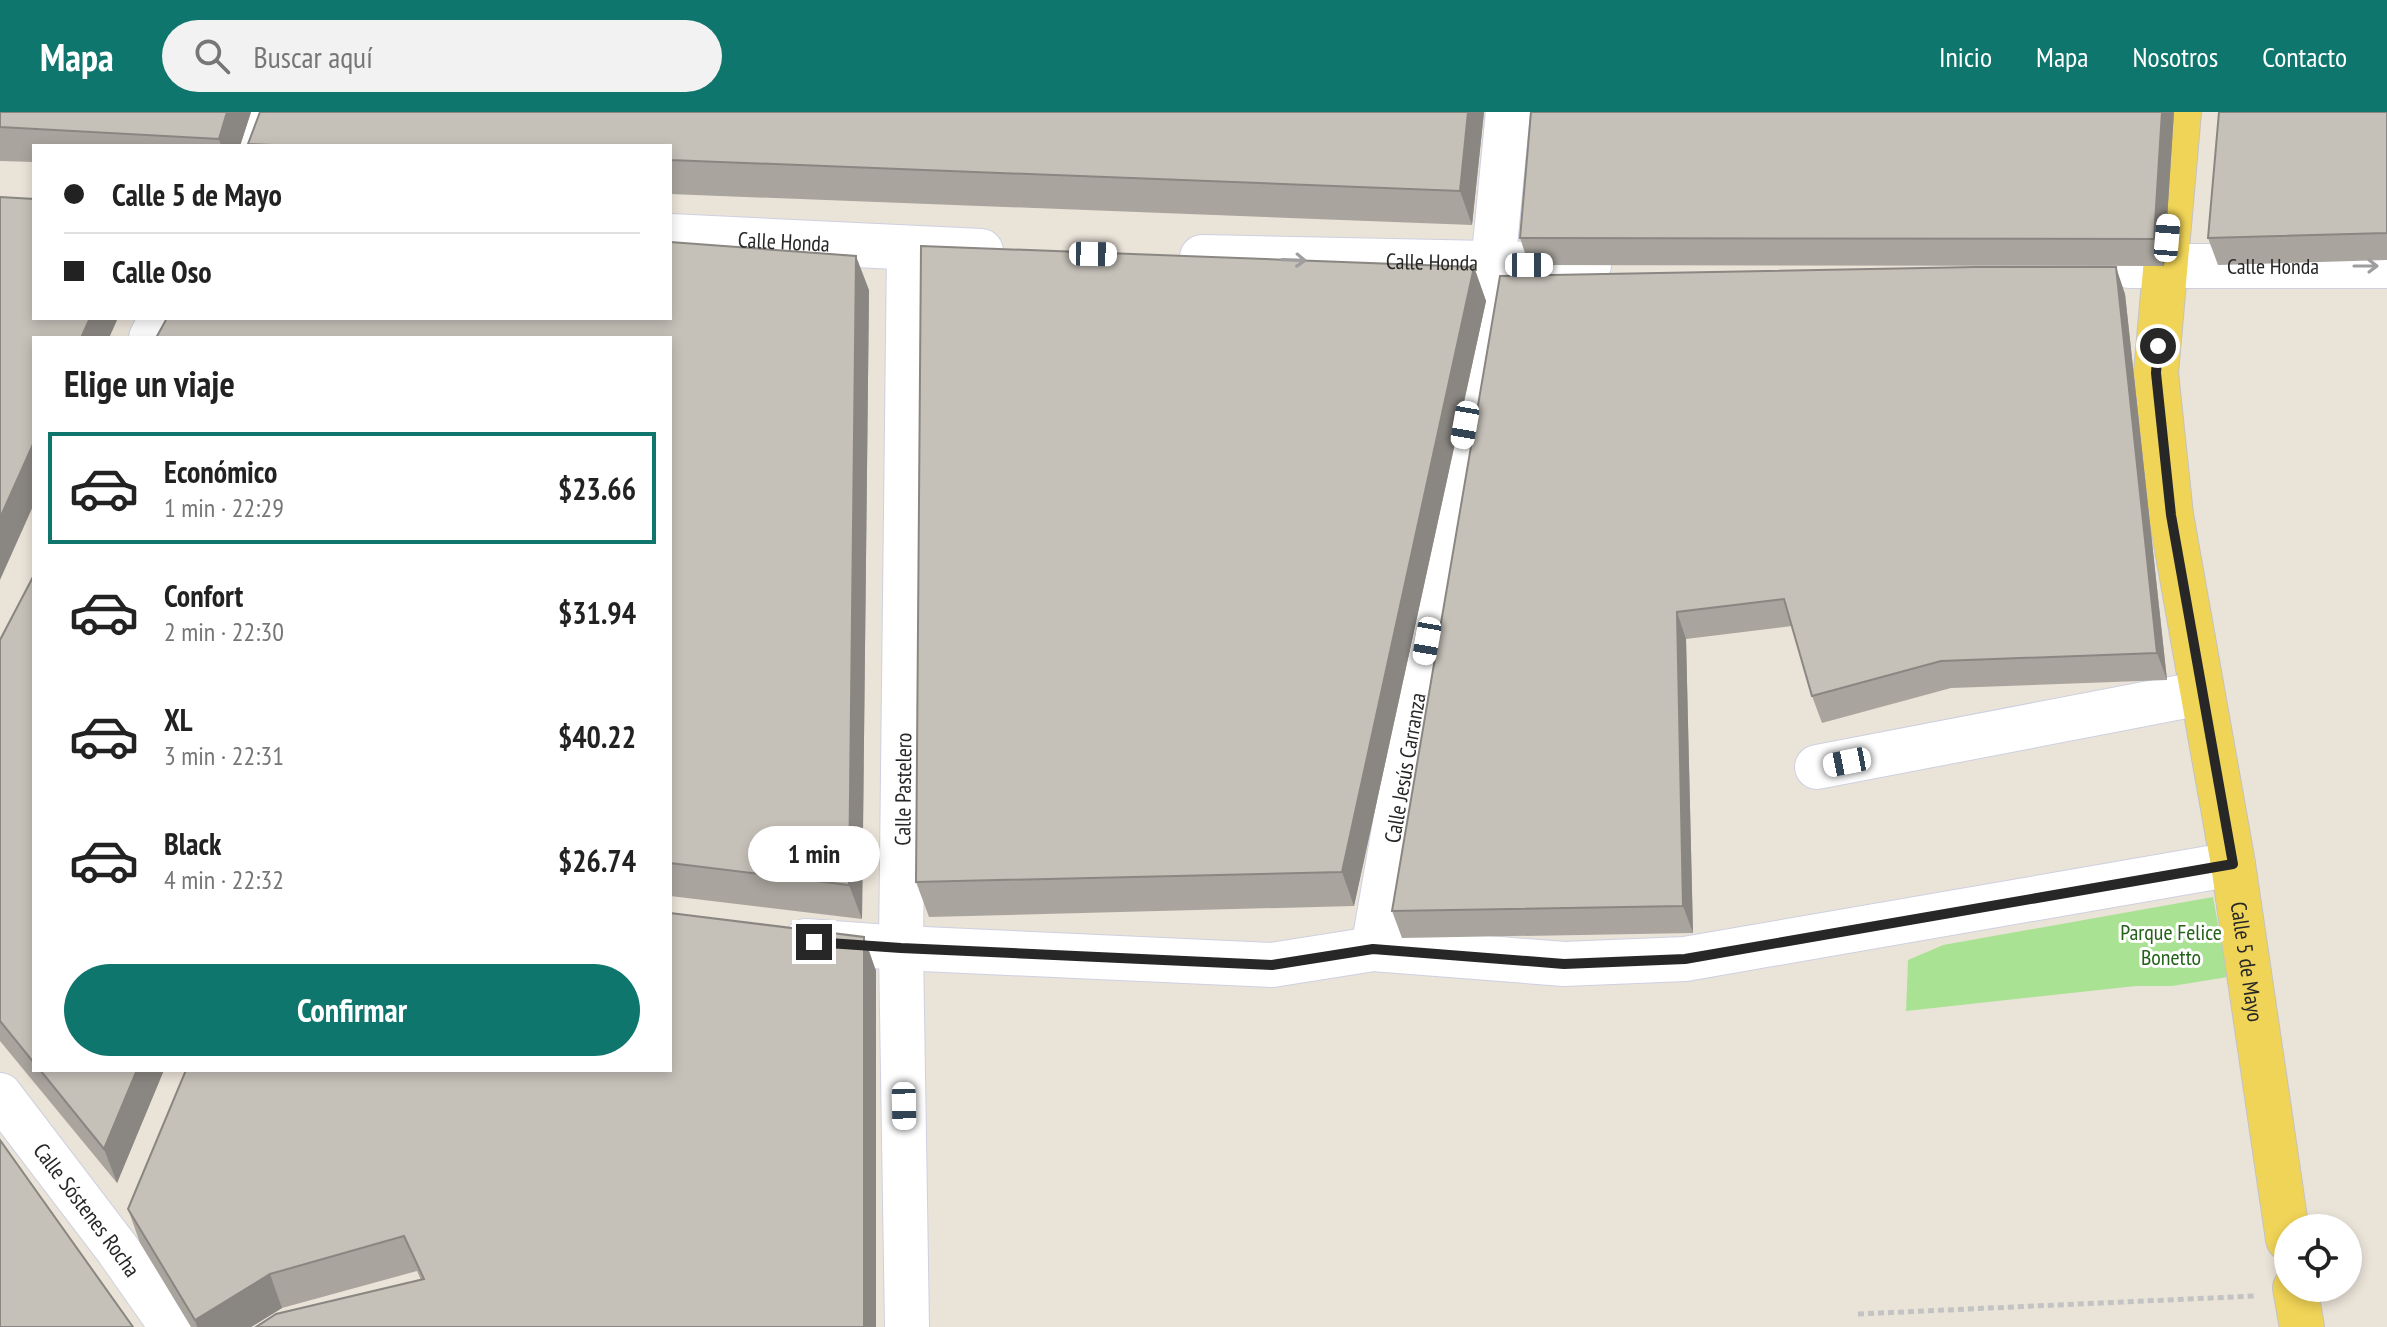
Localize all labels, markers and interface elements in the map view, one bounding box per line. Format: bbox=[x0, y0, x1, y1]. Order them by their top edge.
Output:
search box bbox=[162, 20, 722, 92]
text: Mapa bbox=[40, 32, 114, 81]
icon: search bbox=[190, 34, 234, 78]
text: Buscar aquí bbox=[254, 37, 373, 76]
text: Inicio bbox=[1939, 38, 1992, 75]
text: Mapa bbox=[2036, 38, 2088, 75]
text: Nosotros bbox=[2132, 38, 2218, 75]
text: Contacto bbox=[2262, 38, 2347, 75]
text: Calle 5 de Mayo bbox=[112, 175, 282, 214]
car bbox=[2153, 213, 2181, 263]
street label: Calle Honda bbox=[737, 225, 830, 258]
car bbox=[1069, 242, 1117, 266]
street label: Calle Honda bbox=[1386, 247, 1478, 277]
text: Calle Oso bbox=[112, 252, 212, 291]
one-way arrow bbox=[1280, 252, 1307, 267]
street label: Calle Honda bbox=[2227, 252, 2319, 280]
car bbox=[1505, 253, 1553, 277]
one-way arrow bbox=[2352, 258, 2379, 274]
route start bbox=[2140, 328, 2176, 364]
text: Elige un viaje bbox=[64, 360, 235, 407]
car bbox=[1449, 399, 1481, 451]
icon: car bbox=[68, 452, 140, 524]
text: Económico bbox=[164, 452, 277, 491]
text: $23.66 bbox=[558, 469, 636, 508]
text: 1 min · 22:29 bbox=[164, 491, 284, 524]
icon: car bbox=[68, 576, 140, 648]
text: Confort bbox=[164, 576, 243, 615]
text: $31.94 bbox=[558, 593, 636, 632]
text: 2 min · 22:30 bbox=[164, 615, 284, 648]
car bbox=[1411, 615, 1443, 667]
street label: Calle Jesús Carranza bbox=[1378, 690, 1432, 845]
icon: car bbox=[68, 700, 140, 772]
text: XL bbox=[164, 700, 193, 739]
text: $40.22 bbox=[558, 717, 636, 756]
street label: Calle Pastelero bbox=[888, 732, 917, 846]
text: 3 min · 22:31 bbox=[164, 739, 284, 772]
car bbox=[1821, 746, 1873, 778]
icon: car bbox=[68, 824, 140, 896]
text: Black bbox=[164, 824, 221, 863]
callout: 1 min bbox=[748, 826, 880, 882]
text: 1 min bbox=[788, 837, 840, 870]
text: $26.74 bbox=[558, 841, 636, 880]
text: 4 min · 22:32 bbox=[164, 863, 284, 896]
street label: Calle 5 de Mayo bbox=[2225, 900, 2270, 1024]
park label: Parque Felice Bonetto bbox=[2120, 918, 2222, 971]
route end bbox=[796, 924, 832, 960]
button: Confirmar bbox=[64, 964, 640, 1056]
car bbox=[892, 1082, 916, 1130]
street label: Calle Sóstenes Rocha bbox=[27, 1137, 146, 1282]
map controls bbox=[2274, 1214, 2362, 1302]
button: locate bbox=[2274, 1214, 2362, 1302]

